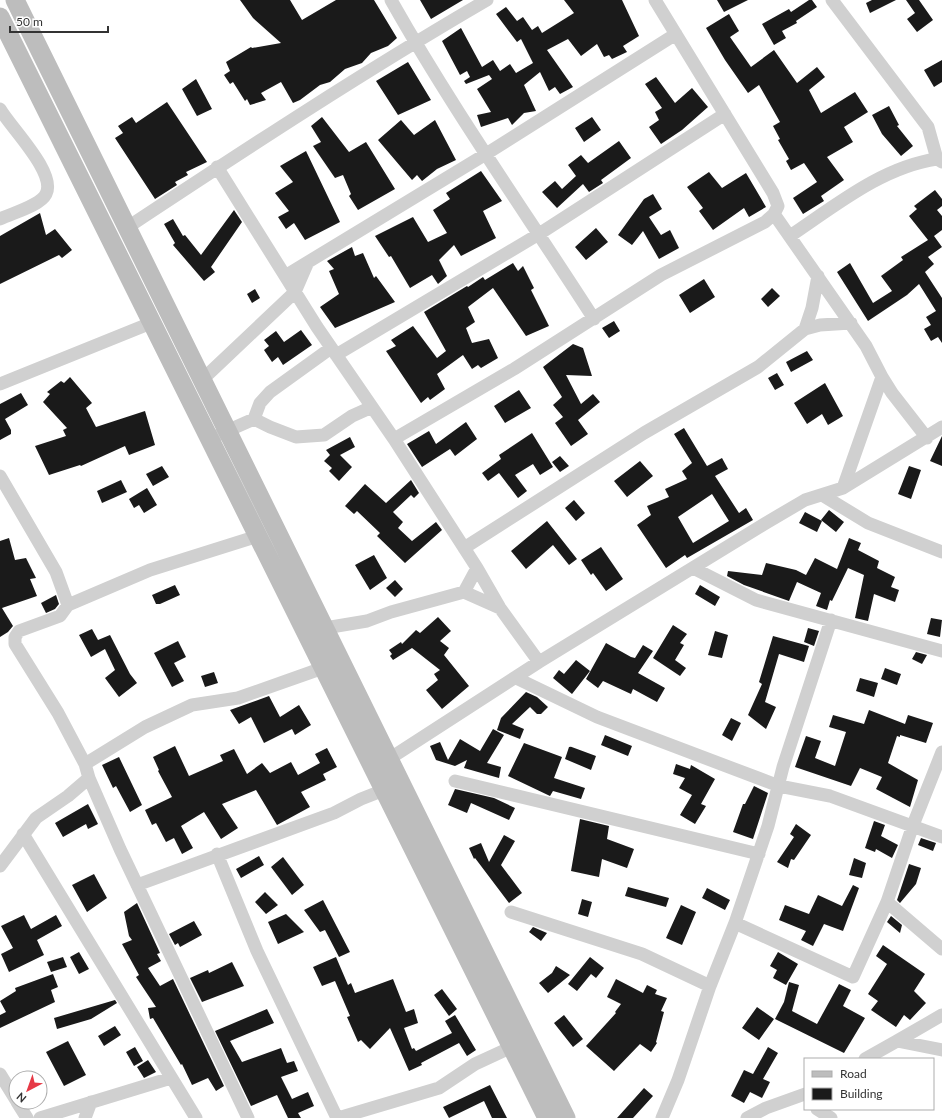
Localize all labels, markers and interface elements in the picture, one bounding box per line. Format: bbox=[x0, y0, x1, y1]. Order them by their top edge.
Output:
scale bar bbox=[10, 8, 108, 34]
text: 50 m bbox=[16, 14, 43, 29]
legend bbox=[804, 1058, 934, 1110]
text: Road bbox=[840, 1066, 867, 1081]
north arrow bbox=[8, 1070, 48, 1110]
text: Building bbox=[840, 1086, 883, 1101]
text: N bbox=[14, 1090, 29, 1106]

